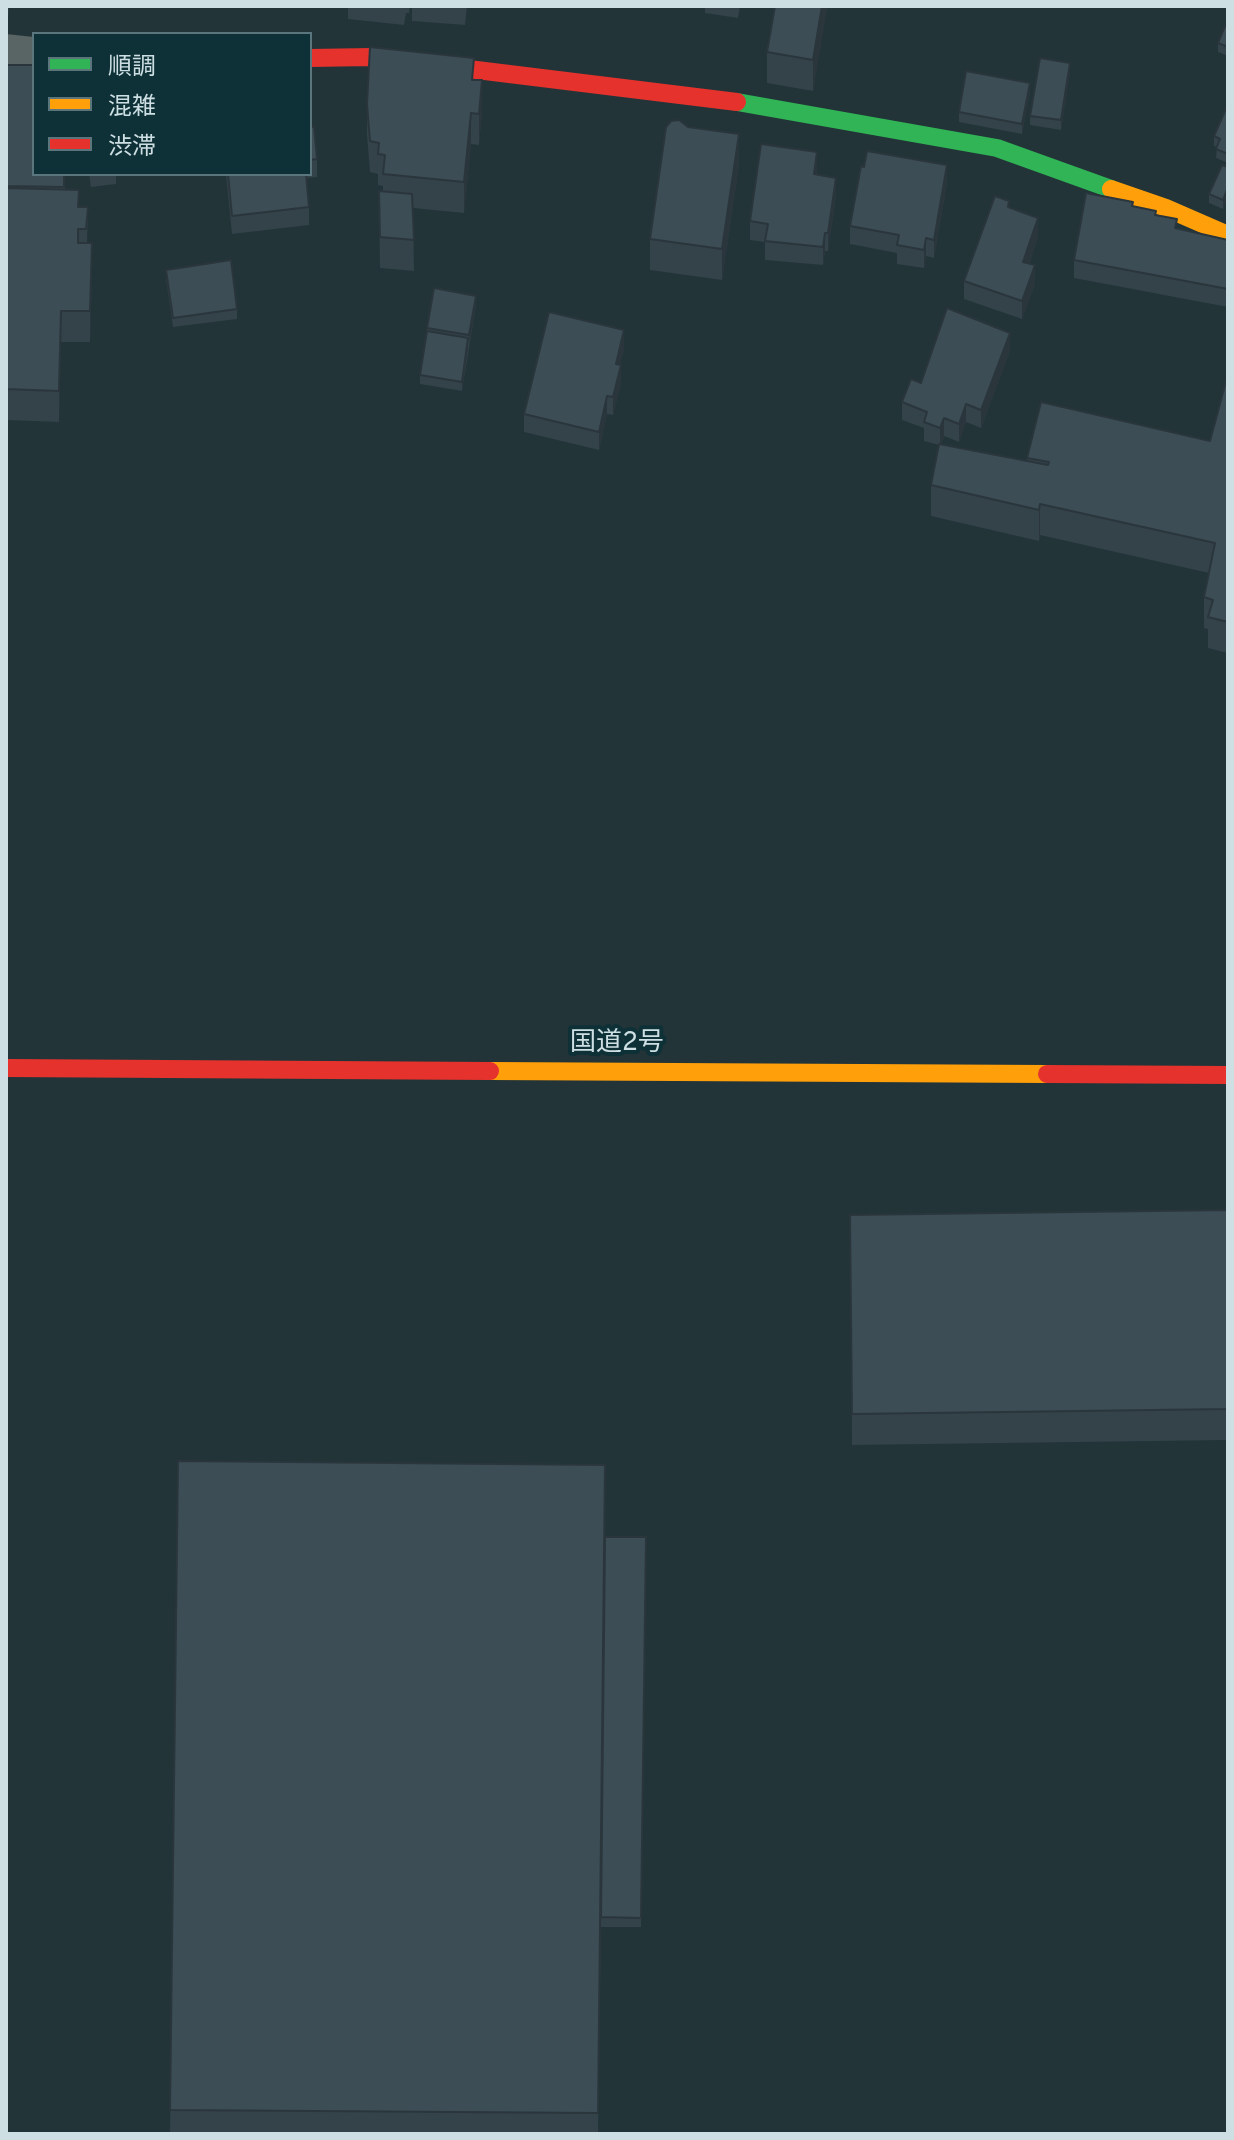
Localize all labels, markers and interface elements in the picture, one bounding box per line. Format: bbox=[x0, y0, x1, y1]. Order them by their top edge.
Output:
legend bbox=[32, 32, 312, 176]
text: 順調 bbox=[108, 53, 156, 83]
text: 混雑 bbox=[108, 93, 156, 123]
text: 渋滞 bbox=[108, 133, 156, 163]
street label: 国道2号 bbox=[570, 1029, 664, 1061]

